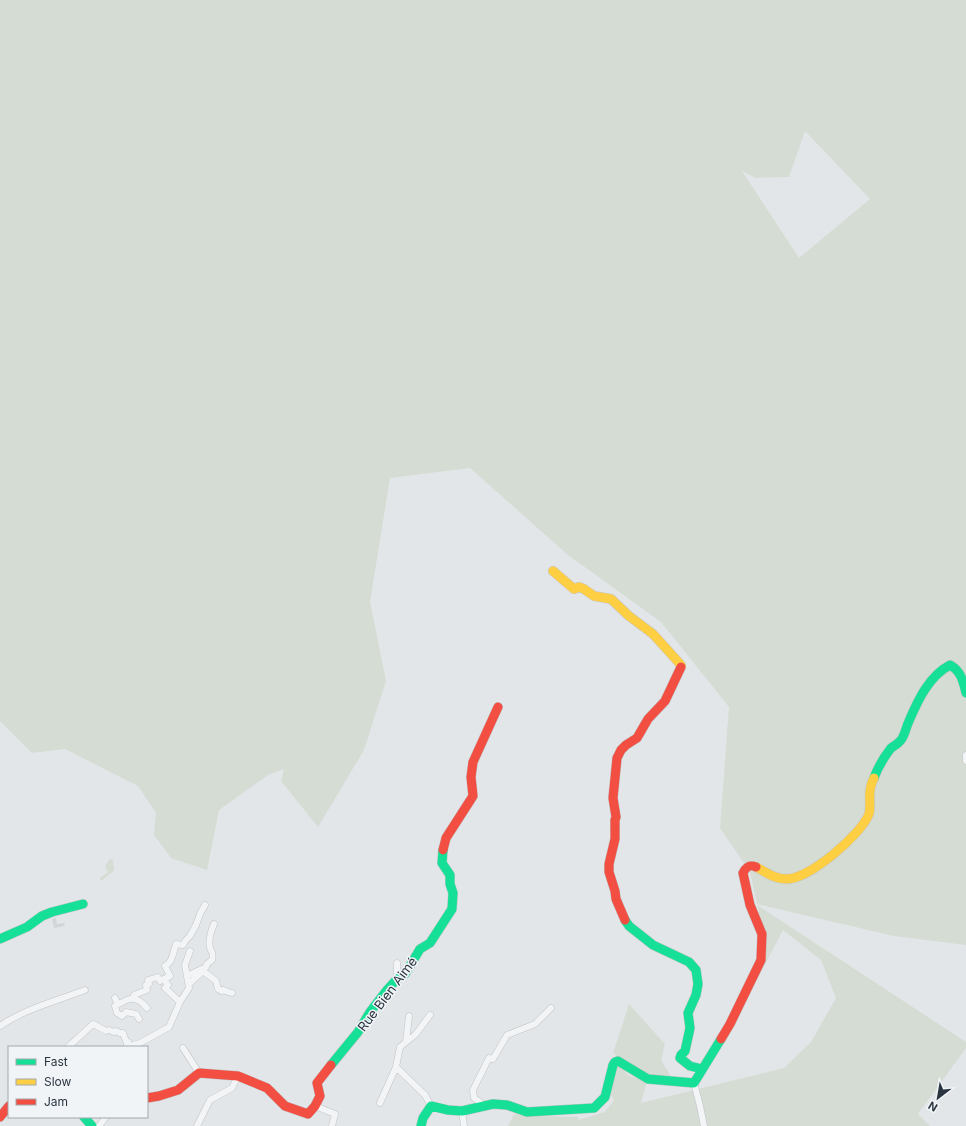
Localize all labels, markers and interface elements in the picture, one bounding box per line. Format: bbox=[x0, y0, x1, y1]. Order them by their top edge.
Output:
street label: Rue Bien Aimé bbox=[354, 954, 420, 1034]
legend bbox=[8, 1046, 148, 1118]
text: Fast bbox=[44, 1054, 68, 1069]
text: Slow bbox=[44, 1074, 72, 1089]
north arrow bbox=[918, 1078, 958, 1118]
text: Jam bbox=[44, 1094, 68, 1109]
text: N bbox=[926, 1098, 940, 1115]

